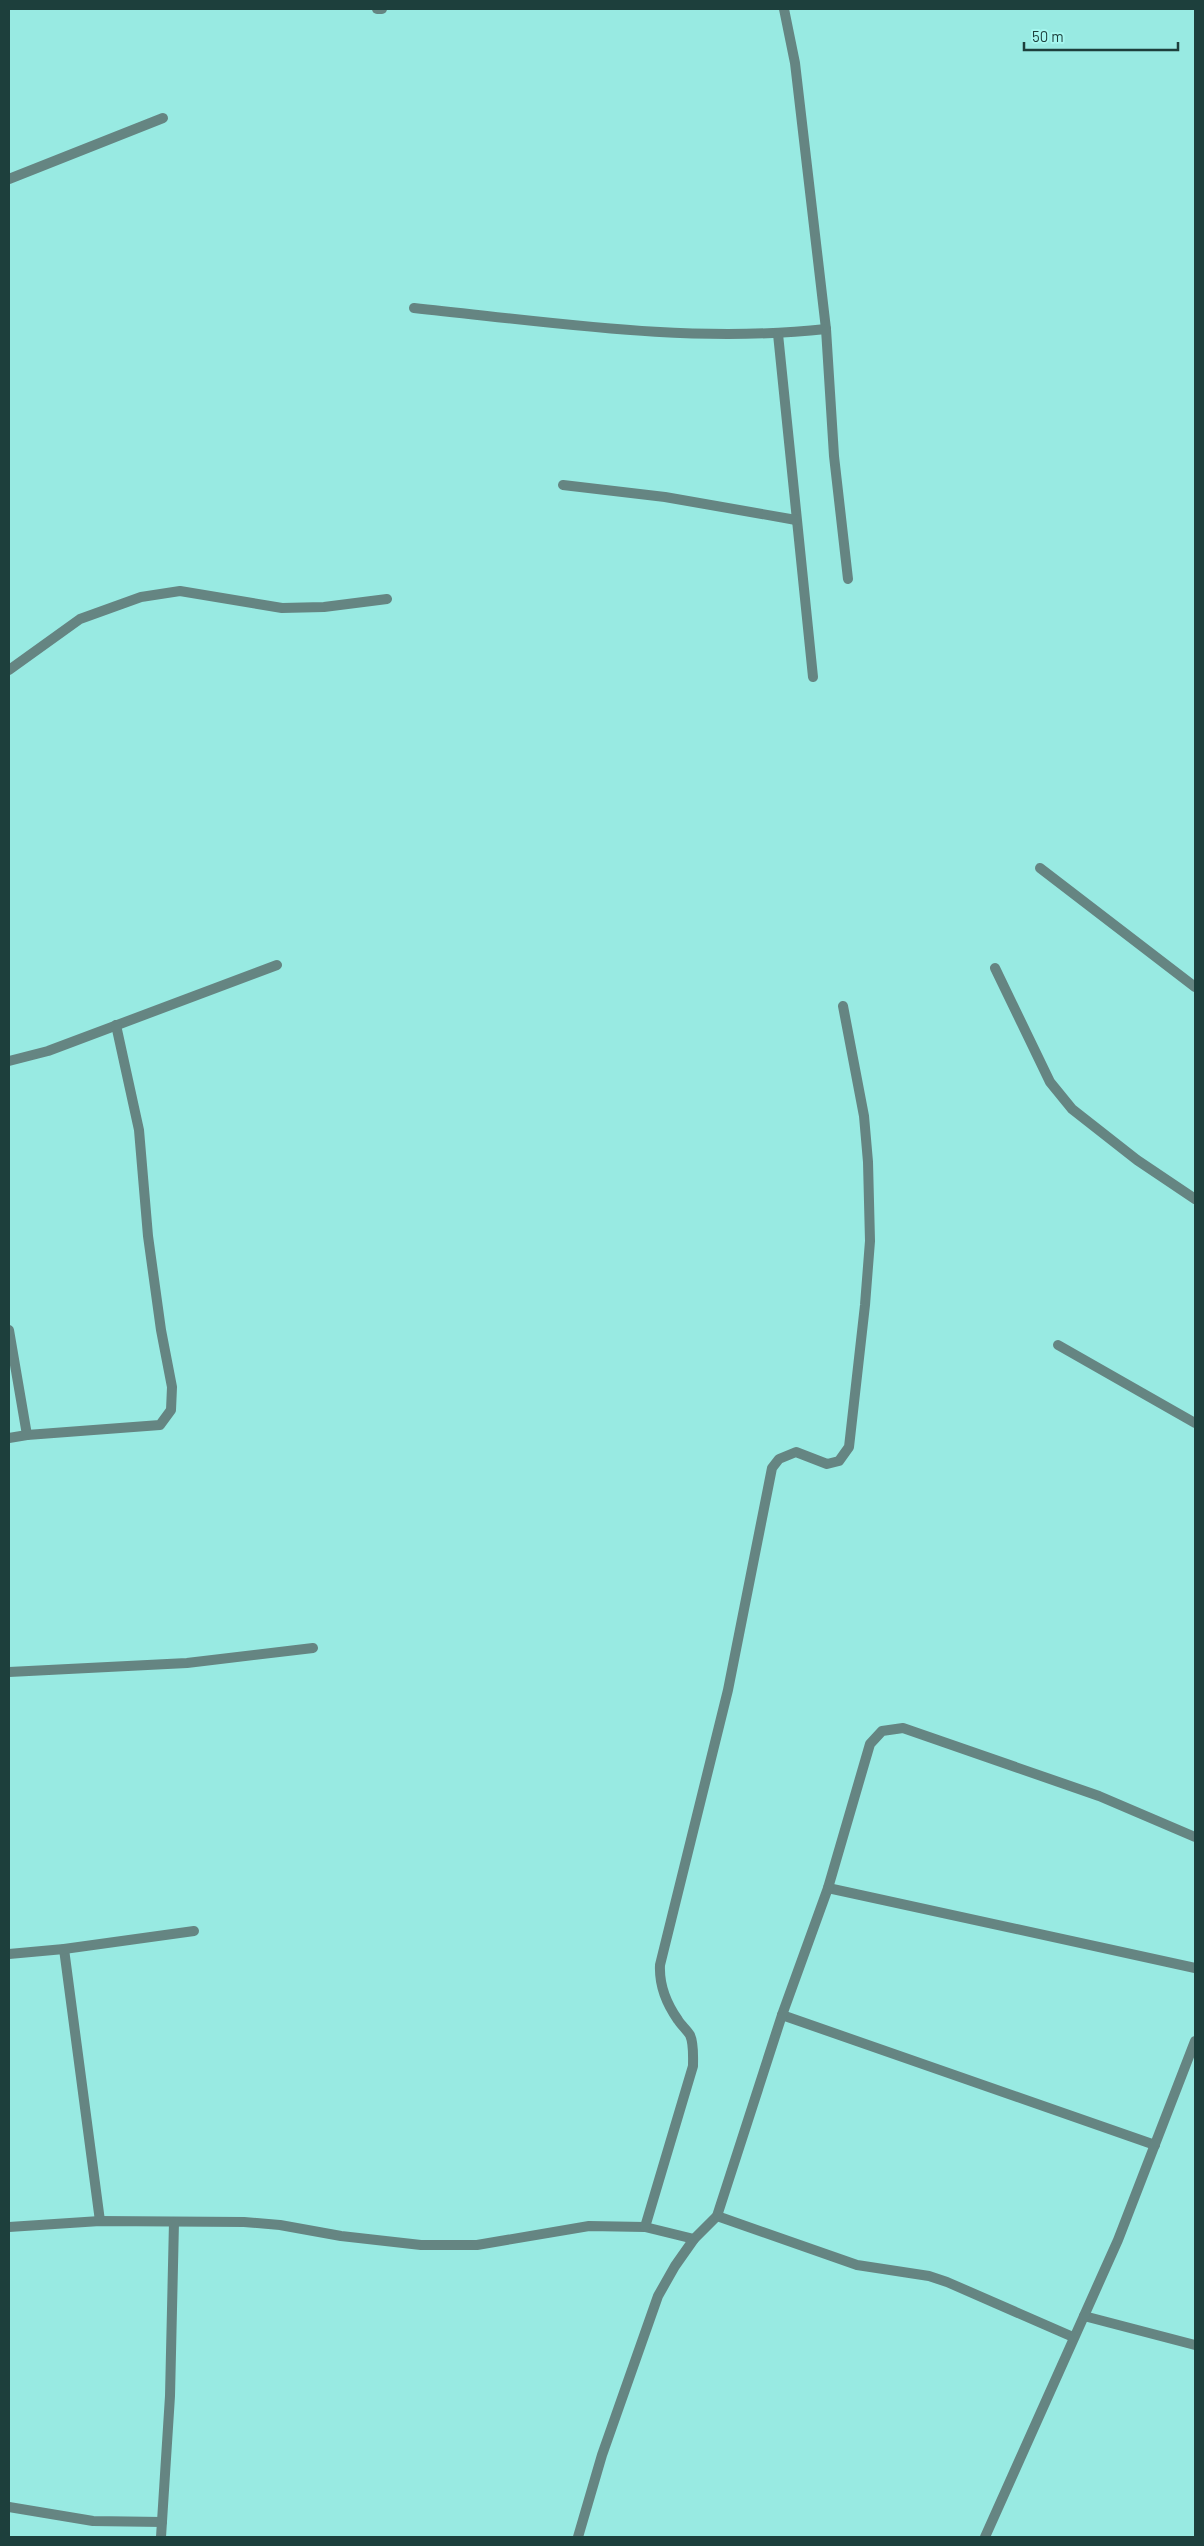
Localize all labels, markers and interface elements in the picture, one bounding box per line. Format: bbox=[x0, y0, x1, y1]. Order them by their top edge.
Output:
scale bar bbox=[1024, 20, 1178, 52]
text: 50 m bbox=[1032, 27, 1064, 45]

